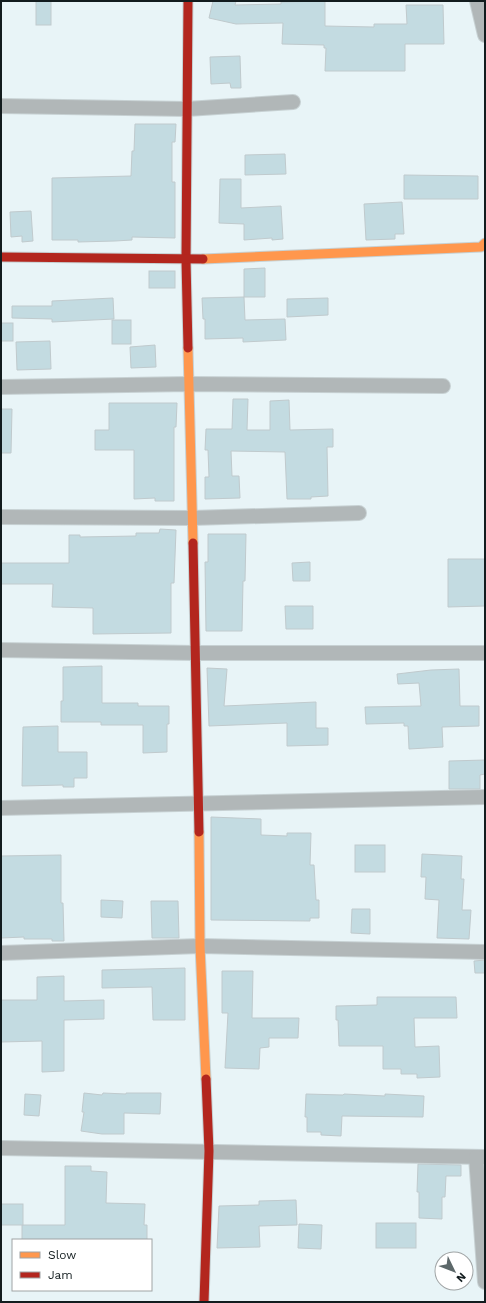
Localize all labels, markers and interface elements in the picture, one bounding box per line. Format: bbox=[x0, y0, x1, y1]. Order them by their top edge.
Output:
legend bbox=[12, 1239, 152, 1291]
text: Slow bbox=[48, 1248, 76, 1262]
north arrow bbox=[434, 1251, 474, 1291]
text: Jam bbox=[48, 1268, 73, 1282]
text: N bbox=[453, 1270, 468, 1285]

